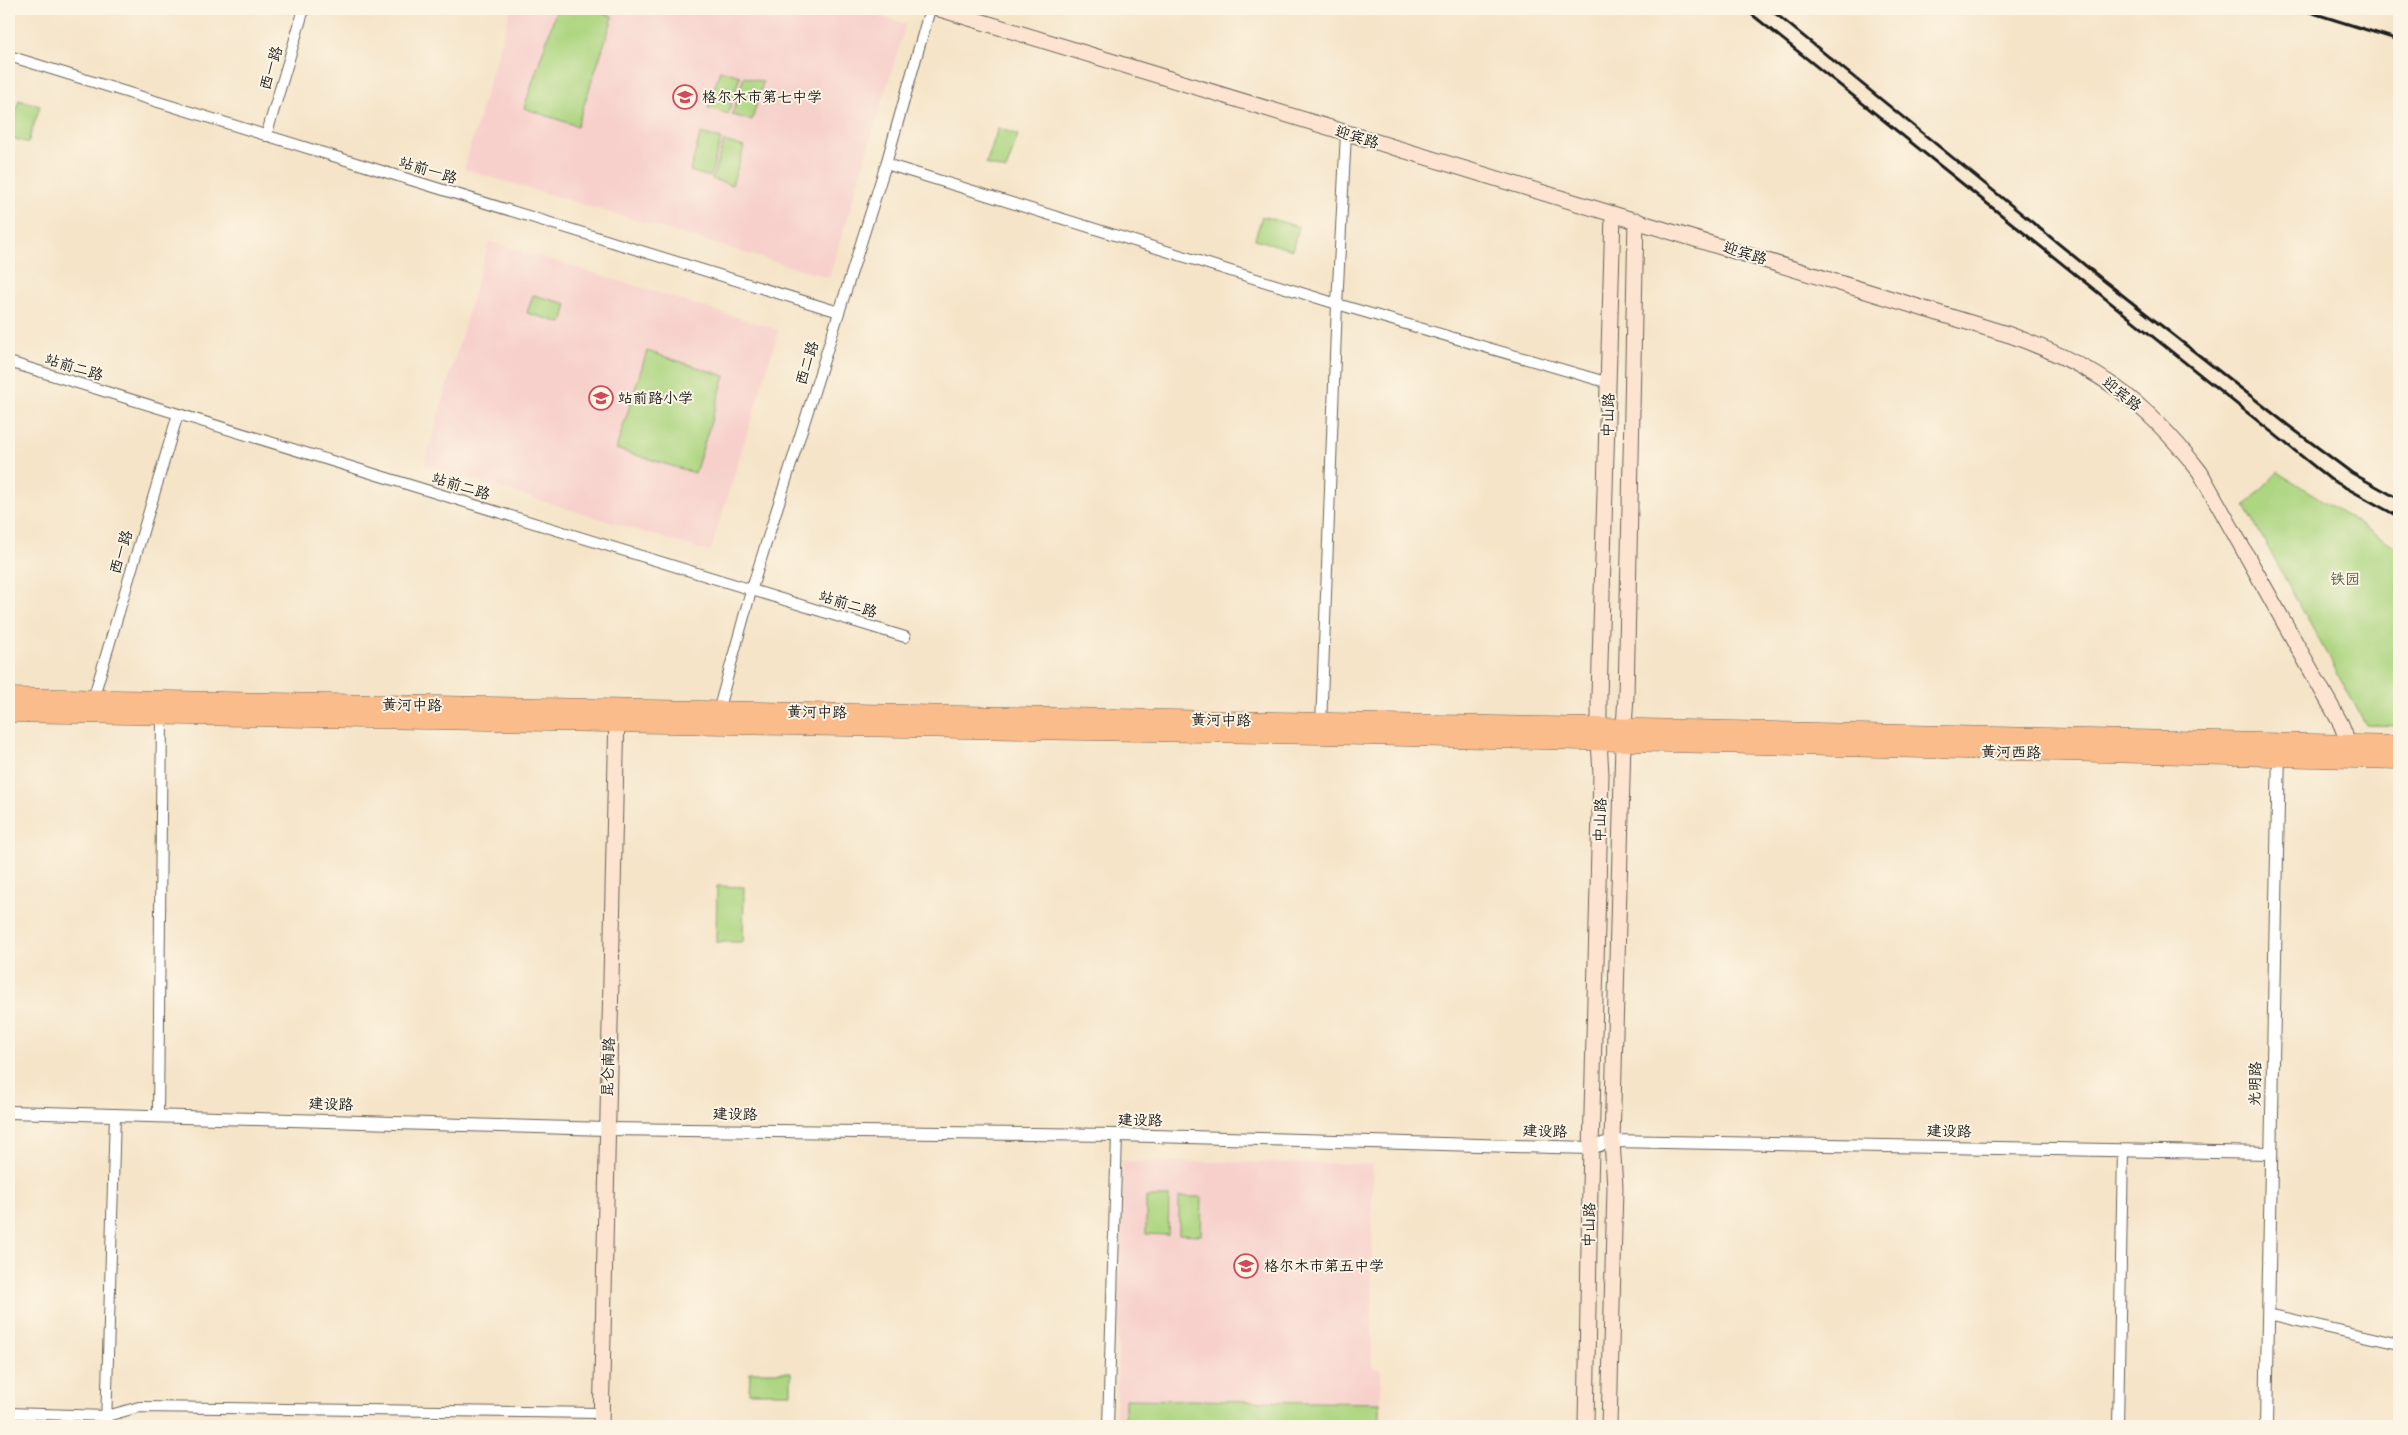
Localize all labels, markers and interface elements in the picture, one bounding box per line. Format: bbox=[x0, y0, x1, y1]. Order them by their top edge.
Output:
street label: 西一路 bbox=[254, 43, 286, 92]
school or university icon: 格尔木市第七中学 bbox=[672, 84, 698, 110]
place label: 格尔木市第七中学 bbox=[702, 86, 822, 106]
street label: 迎宾路 bbox=[1333, 120, 1382, 152]
street label: 站前一路 bbox=[397, 151, 460, 187]
street label: 迎宾路 bbox=[1721, 236, 1770, 268]
street label: 西二路 bbox=[790, 338, 822, 387]
street label: 站前二路 bbox=[43, 348, 106, 384]
street label: 迎宾路 bbox=[2099, 371, 2147, 415]
school or university icon: 站前路小学 bbox=[588, 385, 614, 411]
place label: 站前路小学 bbox=[618, 387, 693, 407]
street label: 中山路 bbox=[1596, 392, 1618, 438]
street label: 站前二路 bbox=[430, 467, 493, 503]
street label: 西一路 bbox=[104, 527, 136, 576]
park label: 铁园 bbox=[2330, 568, 2360, 588]
street label: 站前二路 bbox=[817, 585, 880, 621]
street label: 黄河中路 bbox=[382, 693, 442, 715]
street label: 黄河中路 bbox=[787, 700, 847, 722]
street label: 黄河中路 bbox=[1191, 708, 1251, 730]
street label: 黄河西路 bbox=[1981, 740, 2041, 762]
street label: 中山路 bbox=[1588, 797, 1610, 843]
street label: 昆仑南路 bbox=[596, 1037, 618, 1097]
street label: 光明路 bbox=[2244, 1061, 2264, 1107]
street label: 建设路 bbox=[308, 1092, 354, 1114]
street label: 建设路 bbox=[712, 1103, 758, 1123]
street label: 建设路 bbox=[1117, 1109, 1163, 1129]
street label: 建设路 bbox=[1522, 1119, 1568, 1141]
street label: 建设路 bbox=[1926, 1120, 1972, 1140]
street label: 中山路 bbox=[1578, 1202, 1598, 1248]
school or university icon: 格尔木市第五中学 bbox=[1233, 1253, 1259, 1279]
place label: 格尔木市第五中学 bbox=[1264, 1255, 1384, 1275]

